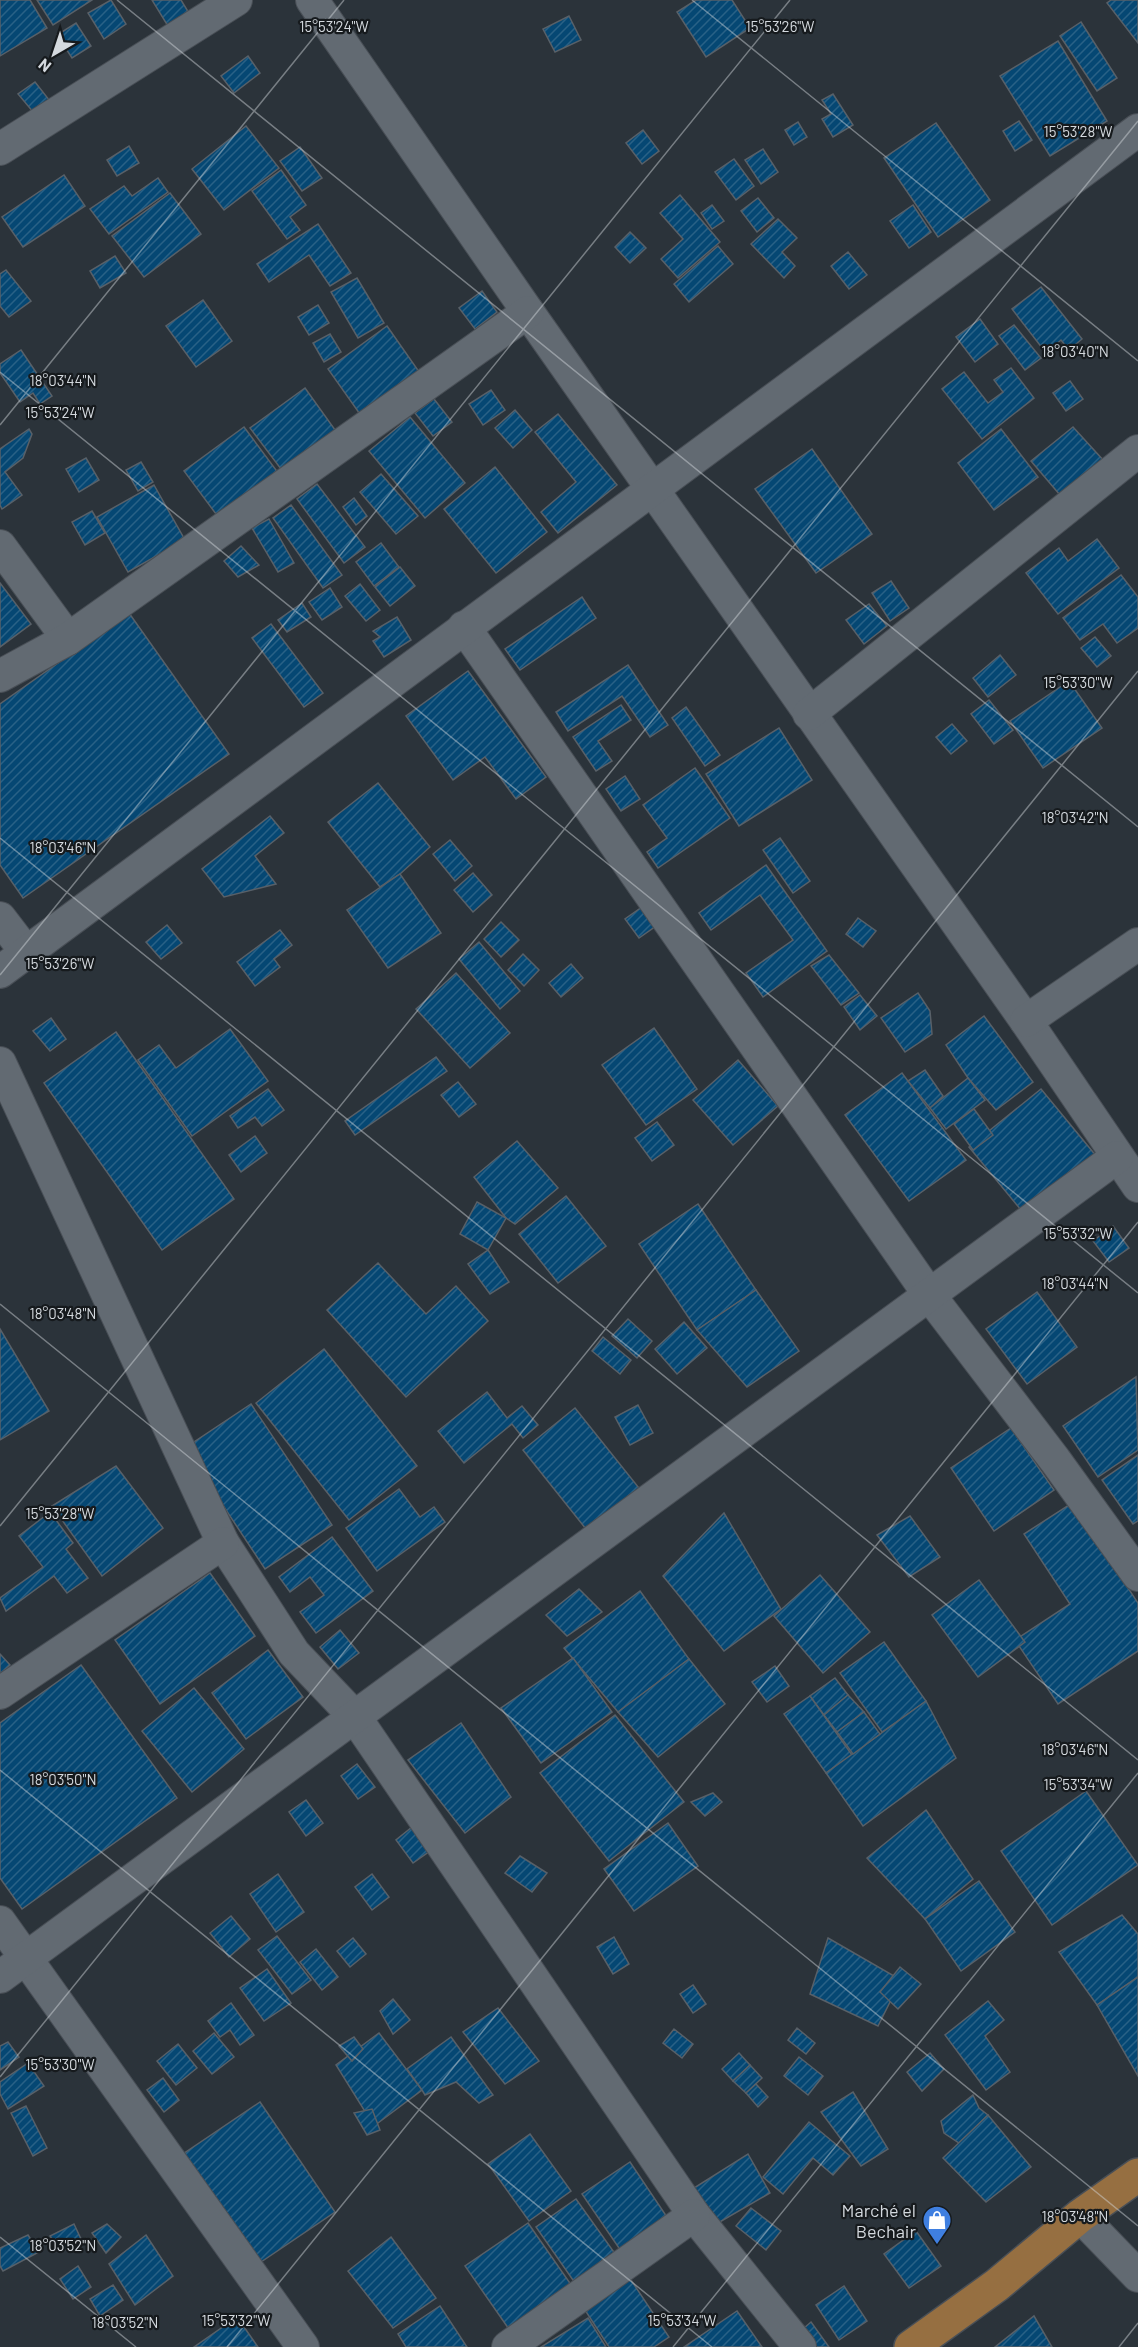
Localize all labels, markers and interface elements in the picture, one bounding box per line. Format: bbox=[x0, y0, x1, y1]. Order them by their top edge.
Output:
text: 15°53'24"W bbox=[299, 17, 369, 35]
text: 15°53'26"W bbox=[746, 17, 814, 35]
north arrow bbox=[24, 24, 84, 84]
text: N bbox=[34, 55, 54, 77]
text: 15°53'28"W bbox=[1043, 122, 1113, 140]
text: 18°03'40"N bbox=[1041, 342, 1109, 360]
text: 18°03'44"N bbox=[29, 371, 97, 389]
text: 15°53'24"W bbox=[25, 403, 95, 421]
text: 15°53'30"W bbox=[1043, 673, 1113, 691]
text: 18°03'42"N bbox=[1041, 808, 1109, 826]
text: 18°03'46"N bbox=[30, 838, 96, 856]
text: 15°53'26"W bbox=[26, 954, 94, 972]
text: 15°53'32"W bbox=[1044, 1224, 1112, 1242]
text: 18°03'44"N bbox=[1041, 1274, 1109, 1292]
text: 18°03'48"N bbox=[30, 1304, 97, 1322]
text: 15°53'28"W bbox=[25, 1504, 95, 1522]
text: 18°03'46"N bbox=[1042, 1740, 1108, 1758]
text: 18°03'50"N bbox=[29, 1770, 97, 1788]
text: 15°53'34"W bbox=[1044, 1775, 1112, 1793]
text: 15°53'30"W bbox=[25, 2055, 95, 2073]
place label: Marché el Bechair bbox=[842, 2199, 916, 2242]
shop icon: Marché el Bechair bbox=[921, 2204, 953, 2246]
text: 18°03'48"N bbox=[1042, 2207, 1109, 2225]
text: 18°03'52"N bbox=[30, 2236, 96, 2254]
text: 15°53'32"W bbox=[202, 2311, 270, 2329]
text: 15°53'34"W bbox=[648, 2311, 716, 2329]
text: 18°03'52"N bbox=[92, 2313, 158, 2331]

